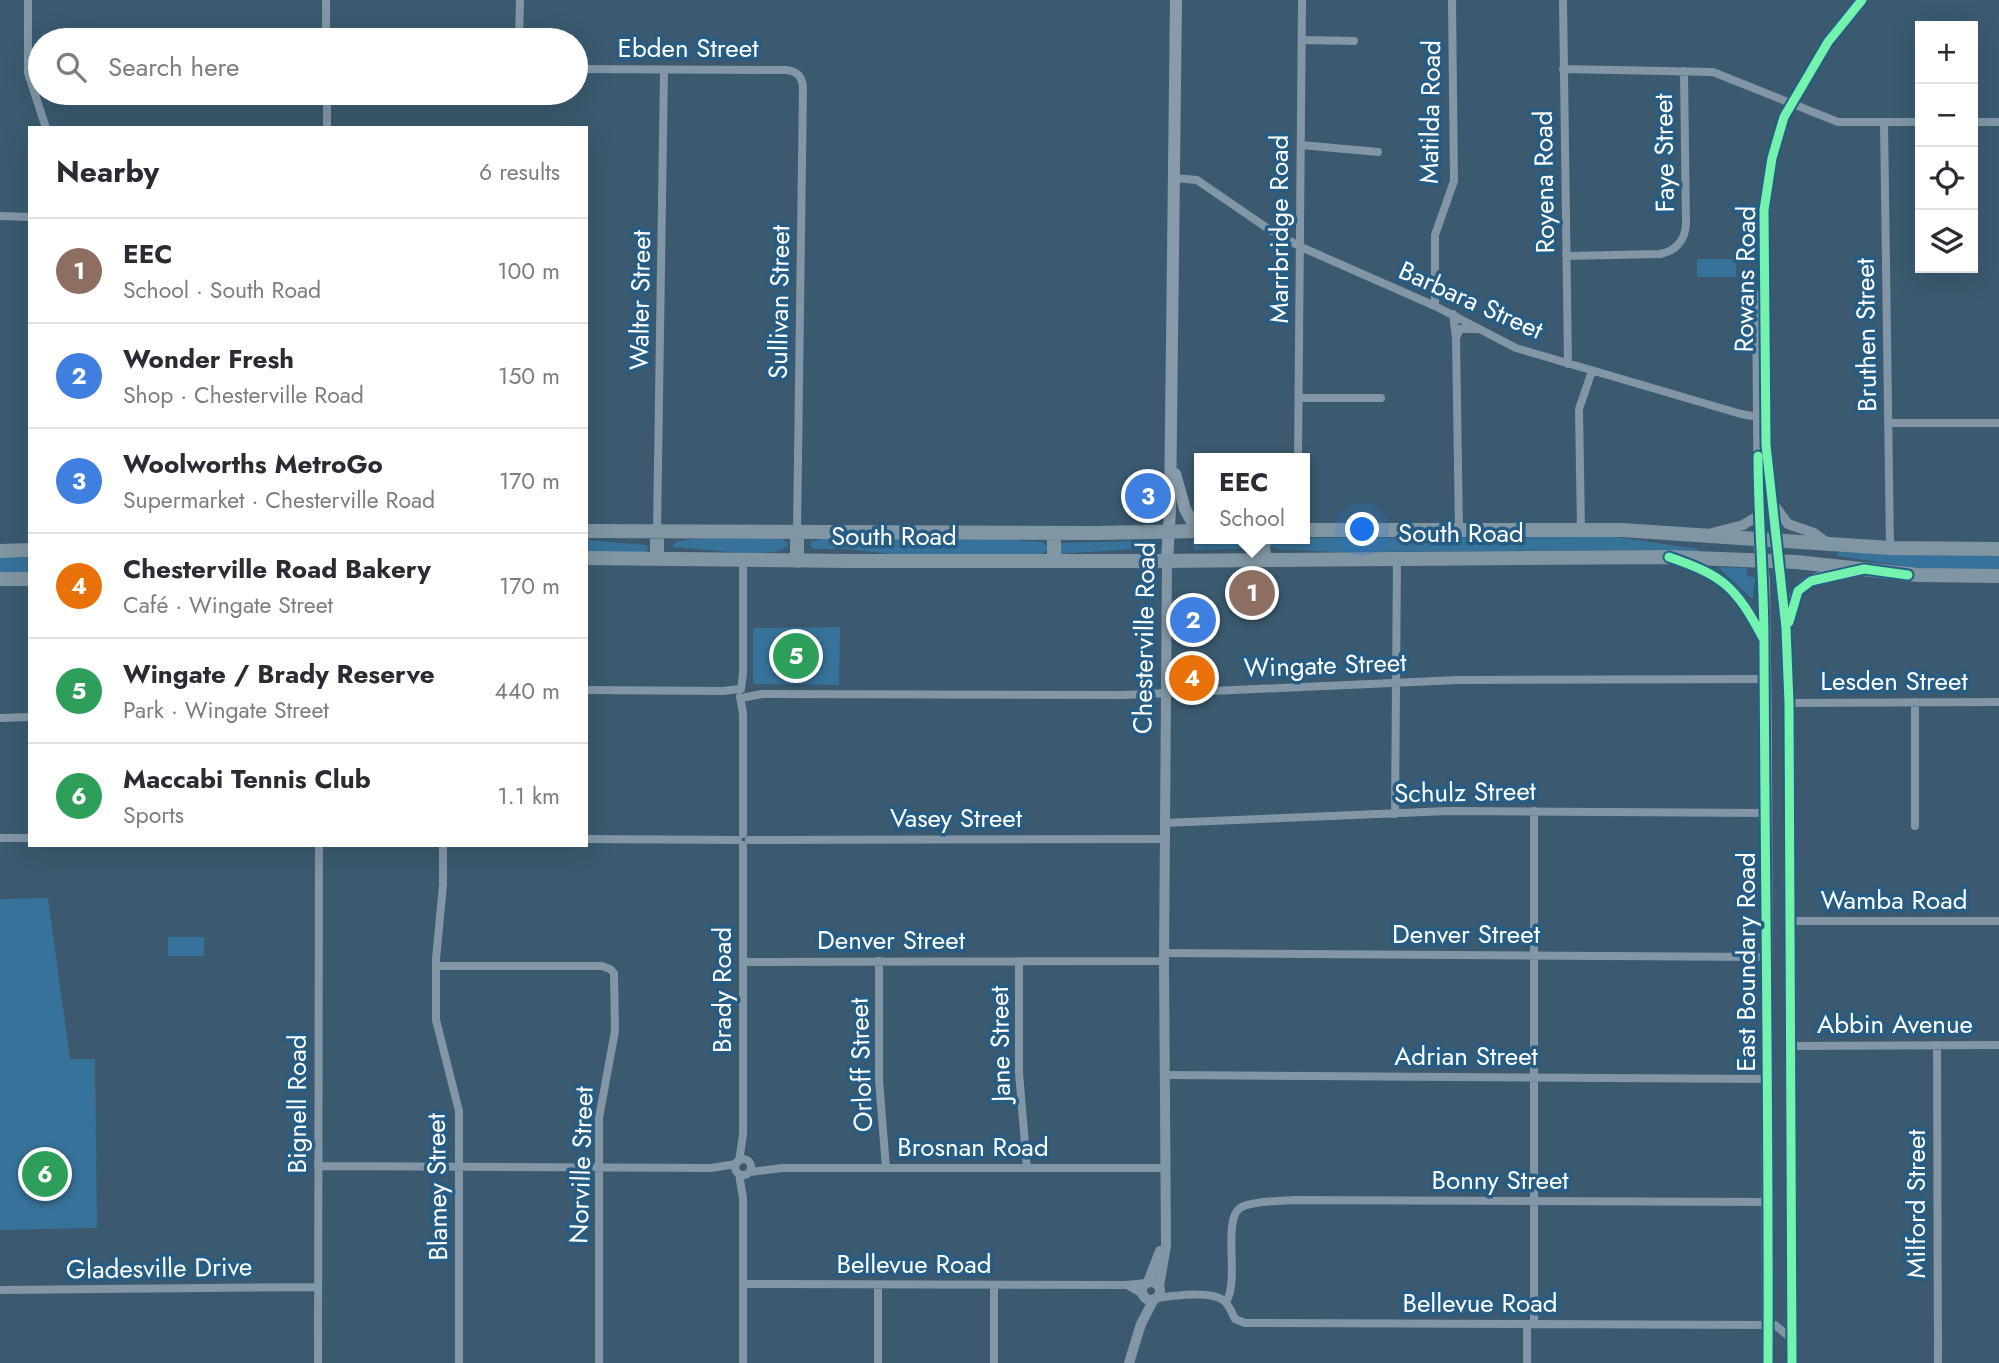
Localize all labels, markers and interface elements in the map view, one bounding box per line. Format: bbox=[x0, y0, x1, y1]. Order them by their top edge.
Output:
map controls bbox=[1915, 21, 1978, 273]
button: + bbox=[1915, 21, 1978, 84]
search box bbox=[28, 28, 588, 105]
street label: Ebden Street bbox=[618, 29, 759, 67]
street label: Matilda Road bbox=[1410, 40, 1450, 184]
icon: search bbox=[52, 48, 90, 86]
text: Search here bbox=[108, 48, 240, 86]
button: − bbox=[1915, 84, 1978, 147]
street label: Faye Street bbox=[1644, 92, 1684, 213]
street label: Royena Road bbox=[1524, 110, 1564, 254]
street label: Marrbridge Road bbox=[1260, 135, 1298, 323]
button: locate bbox=[1915, 147, 1978, 210]
text: Nearby bbox=[56, 150, 159, 193]
text: 6 results bbox=[479, 155, 560, 189]
street label: Rowans Road bbox=[1725, 205, 1765, 353]
button: layers bbox=[1915, 210, 1978, 273]
street label: Sullivan Street bbox=[759, 224, 799, 379]
street label: Walter Street bbox=[620, 229, 660, 370]
text: EEC bbox=[123, 235, 173, 273]
street label: Barbara Street bbox=[1393, 251, 1550, 349]
text: 1 bbox=[73, 254, 85, 288]
text: 100 m bbox=[497, 254, 560, 288]
street label: Bruthen Street bbox=[1846, 257, 1886, 412]
text: School · South Road bbox=[123, 273, 321, 307]
text: Wonder Fresh bbox=[123, 340, 294, 378]
text: 2 bbox=[71, 359, 87, 393]
text: 150 m bbox=[498, 359, 560, 393]
text: Shop · Chesterville Road bbox=[123, 378, 364, 412]
text: Woolworths MetroGo bbox=[123, 445, 383, 483]
popup bbox=[1194, 453, 1310, 544]
text: EEC bbox=[1219, 463, 1269, 501]
text: 3 bbox=[72, 464, 86, 498]
text: 170 m bbox=[499, 464, 560, 498]
pin: 3 bbox=[1125, 470, 1171, 522]
text: Supermarket · Chesterville Road bbox=[123, 483, 435, 517]
text: School bbox=[1219, 501, 1285, 535]
your location bbox=[1345, 512, 1379, 546]
street label: South Road bbox=[1398, 514, 1524, 552]
street label: South Road bbox=[831, 517, 957, 555]
street label: Chesterville Road bbox=[1123, 542, 1165, 734]
text: Chesterville Road Bakery bbox=[123, 550, 431, 588]
pin: 1 bbox=[1229, 567, 1275, 619]
text: 4 bbox=[71, 569, 87, 603]
text: 170 m bbox=[499, 569, 560, 603]
text: Café · Wingate Street bbox=[123, 588, 333, 622]
pin: 2 bbox=[1170, 594, 1216, 646]
pin: 5 bbox=[773, 630, 819, 682]
street label: Wingate Street bbox=[1243, 643, 1408, 687]
pin: 4 bbox=[1169, 652, 1215, 704]
text: Wingate / Brady Reserve bbox=[123, 655, 435, 693]
street label: Lesden Street bbox=[1820, 662, 1968, 700]
text: 5 bbox=[72, 674, 86, 708]
text: 440 m bbox=[495, 674, 560, 708]
text: Park · Wingate Street bbox=[123, 693, 329, 727]
text: Maccabi Tennis Club bbox=[123, 760, 371, 798]
street label: Schulz Street bbox=[1394, 772, 1537, 812]
text: 6 bbox=[71, 779, 87, 813]
text: 1.1 km bbox=[497, 779, 560, 813]
text: Sports bbox=[123, 798, 184, 832]
street label: Vasey Street bbox=[890, 799, 1023, 837]
street label: East Boundary Road bbox=[1727, 852, 1765, 1072]
street label: Wamba Road bbox=[1820, 881, 1968, 919]
street label: Denver Street bbox=[1392, 915, 1541, 953]
street label: Denver Street bbox=[817, 921, 966, 959]
street label: Brady Road bbox=[703, 927, 741, 1053]
street label: Jane Street bbox=[980, 985, 1020, 1105]
street label: Orloff Street bbox=[840, 996, 882, 1133]
street label: Abbin Avenue bbox=[1817, 1005, 1973, 1043]
street label: Bignell Road bbox=[278, 1035, 316, 1173]
street label: Adrian Street bbox=[1394, 1037, 1539, 1075]
street label: Norville Street bbox=[559, 1085, 603, 1244]
street label: Blamey Street bbox=[417, 1112, 457, 1261]
street label: Brosnan Road bbox=[897, 1128, 1049, 1166]
street label: Milford Street bbox=[1897, 1129, 1935, 1279]
pin: 6 bbox=[22, 1148, 68, 1200]
street label: Bonny Street bbox=[1431, 1161, 1569, 1199]
street label: Bellevue Road bbox=[836, 1245, 992, 1283]
street label: Gladesville Drive bbox=[66, 1247, 252, 1289]
street label: Bellevue Road bbox=[1402, 1284, 1558, 1322]

